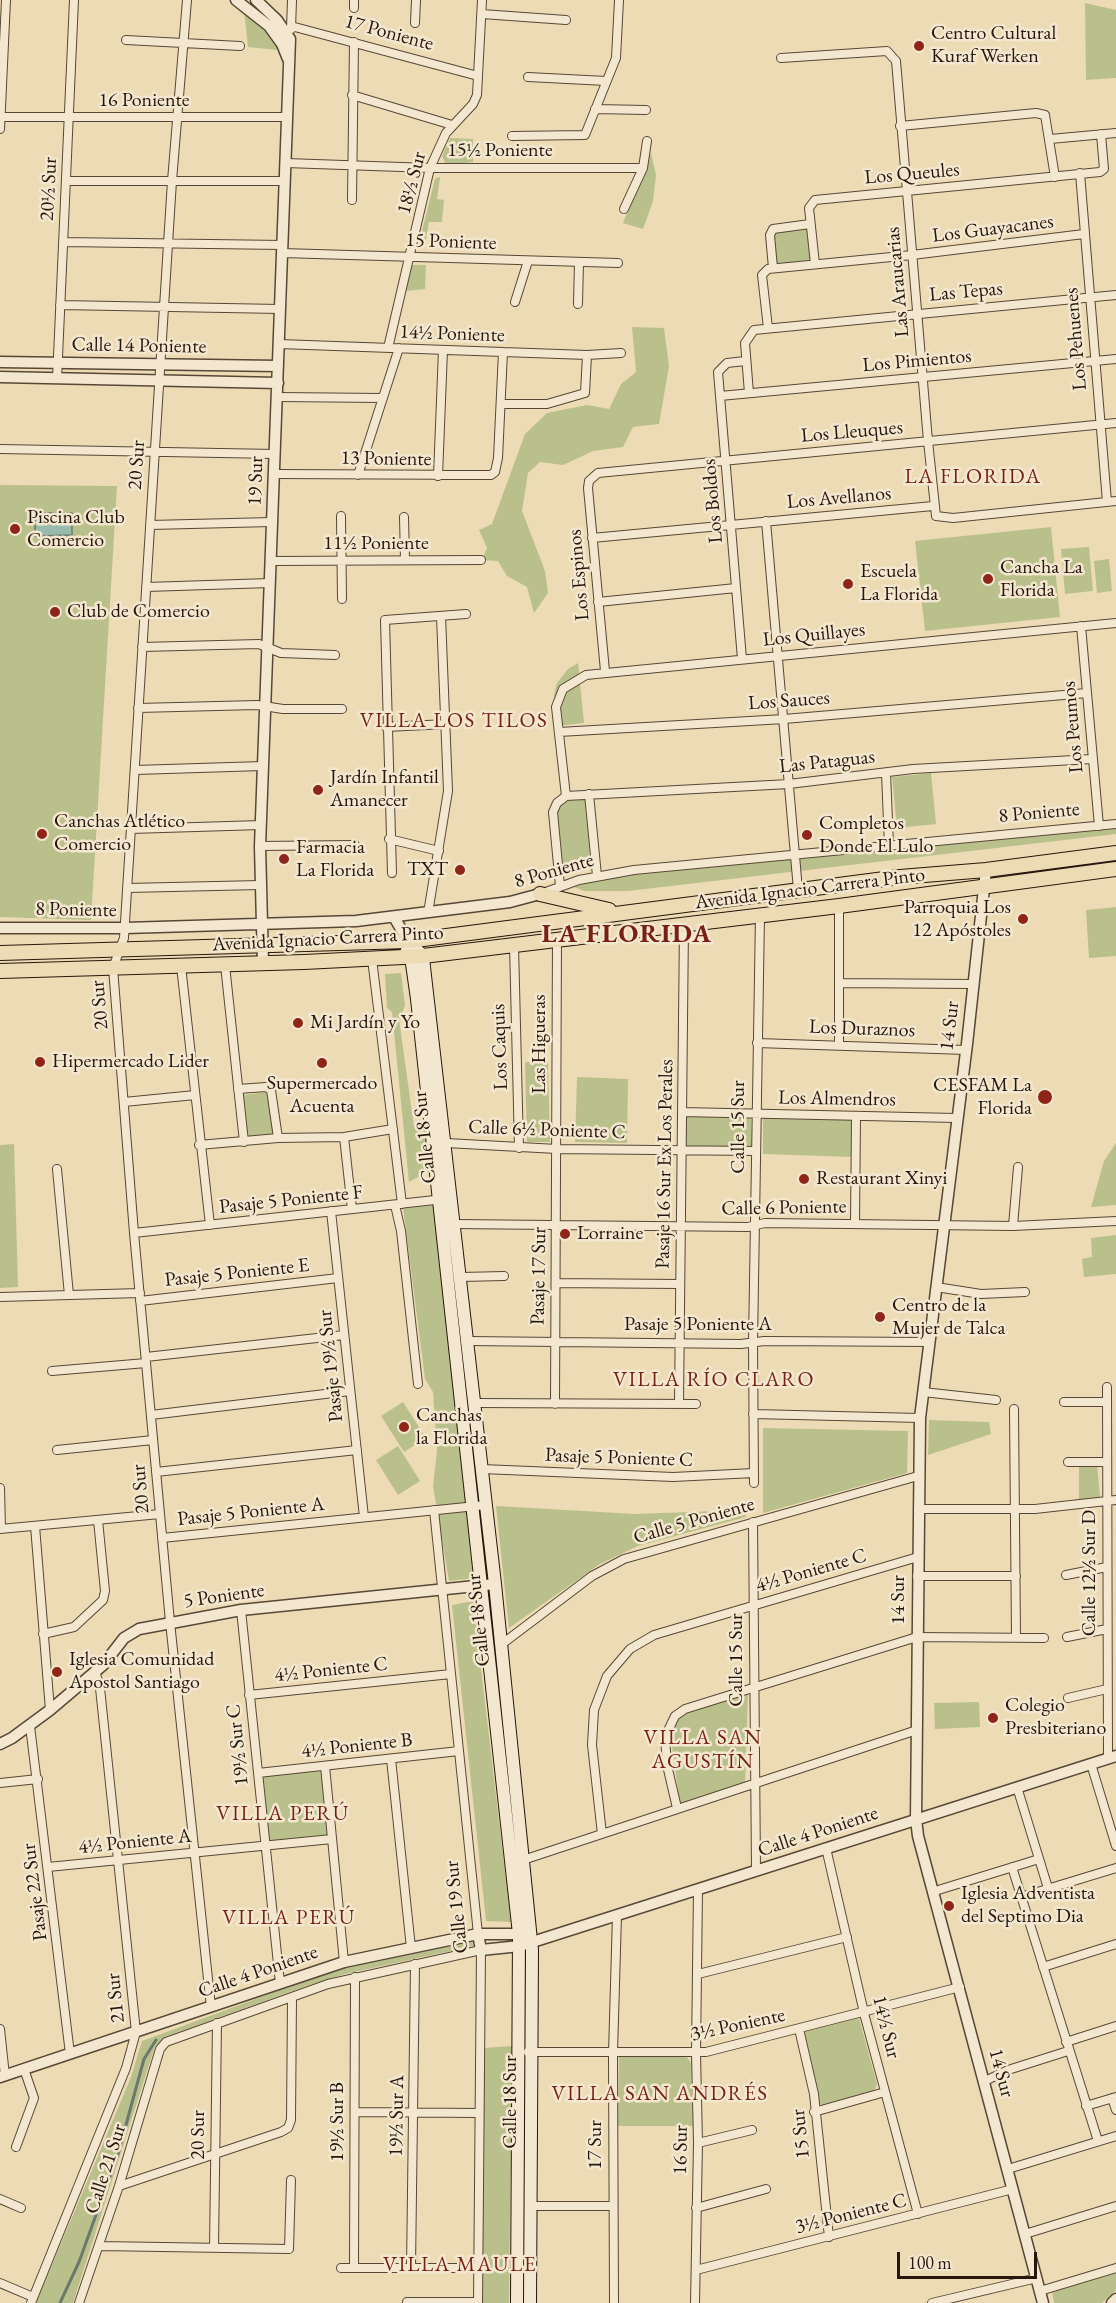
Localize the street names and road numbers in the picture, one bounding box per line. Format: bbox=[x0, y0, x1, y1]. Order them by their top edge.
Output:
street label: 17 Poniente bbox=[342, 10, 436, 56]
street label: 16 Poniente bbox=[98, 89, 190, 113]
street label: 15½ Poniente bbox=[447, 139, 553, 163]
street label: 18½ Sur bbox=[392, 149, 432, 217]
street label: 20½ Sur bbox=[35, 156, 63, 222]
street label: Los Queules bbox=[864, 158, 960, 190]
street label: Los Guayacanes bbox=[931, 210, 1055, 248]
street label: Las Araucarias bbox=[881, 226, 915, 338]
street label: 15 Poniente bbox=[405, 228, 497, 256]
street label: Las Tepas bbox=[928, 277, 1004, 307]
street label: Los Pehuenes bbox=[1060, 286, 1092, 392]
street label: 14½ Poniente bbox=[399, 320, 505, 348]
street label: Calle 14 Poniente bbox=[71, 333, 207, 359]
street label: Los Pimientos bbox=[861, 344, 973, 378]
street label: Los Lleuques bbox=[800, 416, 904, 448]
street label: 20 Sur bbox=[123, 439, 151, 491]
street label: 13 Poniente bbox=[340, 446, 432, 472]
street label: 19 Sur bbox=[243, 456, 269, 506]
street label: Los Boldos bbox=[697, 458, 729, 544]
street label: Los Avellanos bbox=[786, 481, 892, 515]
street label: Los Espinos bbox=[563, 528, 595, 622]
street label: 11½ Poniente bbox=[323, 532, 429, 556]
street label: Los Quillayes bbox=[762, 618, 866, 652]
street label: Los Peumos bbox=[1057, 680, 1089, 774]
street label: Los Sauces bbox=[747, 686, 831, 716]
street label: Las Pataguas bbox=[778, 745, 876, 779]
street label: 8 Poniente bbox=[997, 797, 1081, 829]
street label: 8 Poniente bbox=[512, 848, 596, 894]
street label: Avenida Ignacio Carrera Pinto bbox=[694, 863, 926, 915]
street label: 8 Poniente bbox=[35, 897, 117, 923]
street label: Avenida Ignacio Carrera Pinto bbox=[212, 921, 444, 957]
street label: 20 Sur bbox=[86, 979, 114, 1031]
street label: Las Higueras bbox=[528, 994, 552, 1094]
street label: 14 Sur bbox=[935, 1000, 965, 1052]
street label: Los Caquis bbox=[486, 1003, 514, 1091]
street label: Los Duraznos bbox=[808, 1015, 916, 1043]
street label: Pasaje 16 Sur Ex Los Perales bbox=[651, 1059, 679, 1269]
street label: Calle 15 Sur bbox=[727, 1080, 751, 1174]
street label: Los Almendros bbox=[778, 1086, 896, 1112]
street label: Calle 18 Sur bbox=[408, 1089, 442, 1185]
street label: Calle 6½ Poniente C bbox=[468, 1115, 626, 1145]
street label: Pasaje 5 Poniente F bbox=[218, 1181, 364, 1219]
street label: Calle 6 Poniente bbox=[721, 1195, 847, 1221]
street label: Pasaje 17 Sur bbox=[526, 1227, 552, 1325]
street label: Pasaje 5 Poniente E bbox=[163, 1253, 311, 1293]
street label: Pasaje 19½ Sur bbox=[313, 1309, 349, 1423]
street label: Pasaje 5 Poniente A bbox=[624, 1313, 772, 1337]
street label: Pasaje 5 Poniente C bbox=[545, 1443, 693, 1473]
street label: 20 Sur bbox=[127, 1463, 155, 1515]
street label: Pasaje 5 Poniente A bbox=[176, 1492, 326, 1532]
street label: Calle 5 Poniente bbox=[631, 1492, 757, 1550]
street label: Calle 12½ Sur D bbox=[1078, 1510, 1102, 1636]
street label: 4½ Poniente C bbox=[753, 1544, 869, 1598]
street label: Calle 18 Sur bbox=[462, 1572, 496, 1668]
street label: 14 Sur bbox=[887, 1575, 911, 1625]
street label: 5 Poniente bbox=[182, 1578, 266, 1614]
street label: Calle 15 Sur bbox=[725, 1613, 749, 1707]
street label: 4½ Poniente C bbox=[273, 1652, 389, 1688]
street label: 19½ Sur C bbox=[222, 1703, 254, 1787]
street label: 4½ Poniente B bbox=[300, 1728, 414, 1764]
street label: Calle 4 Poniente bbox=[755, 1801, 881, 1863]
street label: 4½ Poniente A bbox=[77, 1824, 193, 1860]
street label: Pasaje 22 Sur bbox=[17, 1842, 53, 1942]
street label: Calle 19 Sur bbox=[440, 1859, 474, 1955]
street label: Calle 4 Poniente bbox=[195, 1940, 321, 2004]
street label: 21 Sur bbox=[101, 1972, 131, 2024]
street label: 14½ Sur bbox=[867, 1993, 905, 2061]
street label: 3½ Poniente bbox=[689, 2003, 787, 2047]
street label: 14 Sur bbox=[983, 2046, 1019, 2100]
street label: Calle 18 Sur bbox=[499, 2055, 523, 2149]
street label: 19½ Sur A bbox=[384, 2075, 410, 2157]
street label: 19½ Sur B bbox=[326, 2082, 350, 2162]
street label: 15 Sur bbox=[786, 2108, 816, 2160]
street label: 20 Sur bbox=[187, 2110, 211, 2160]
street label: 17 Sur bbox=[584, 2120, 608, 2170]
street label: Calle 21 Sur bbox=[80, 2121, 132, 2217]
street label: 16 Sur bbox=[669, 2125, 693, 2175]
street label: 3½ Poniente C bbox=[793, 2189, 909, 2239]

